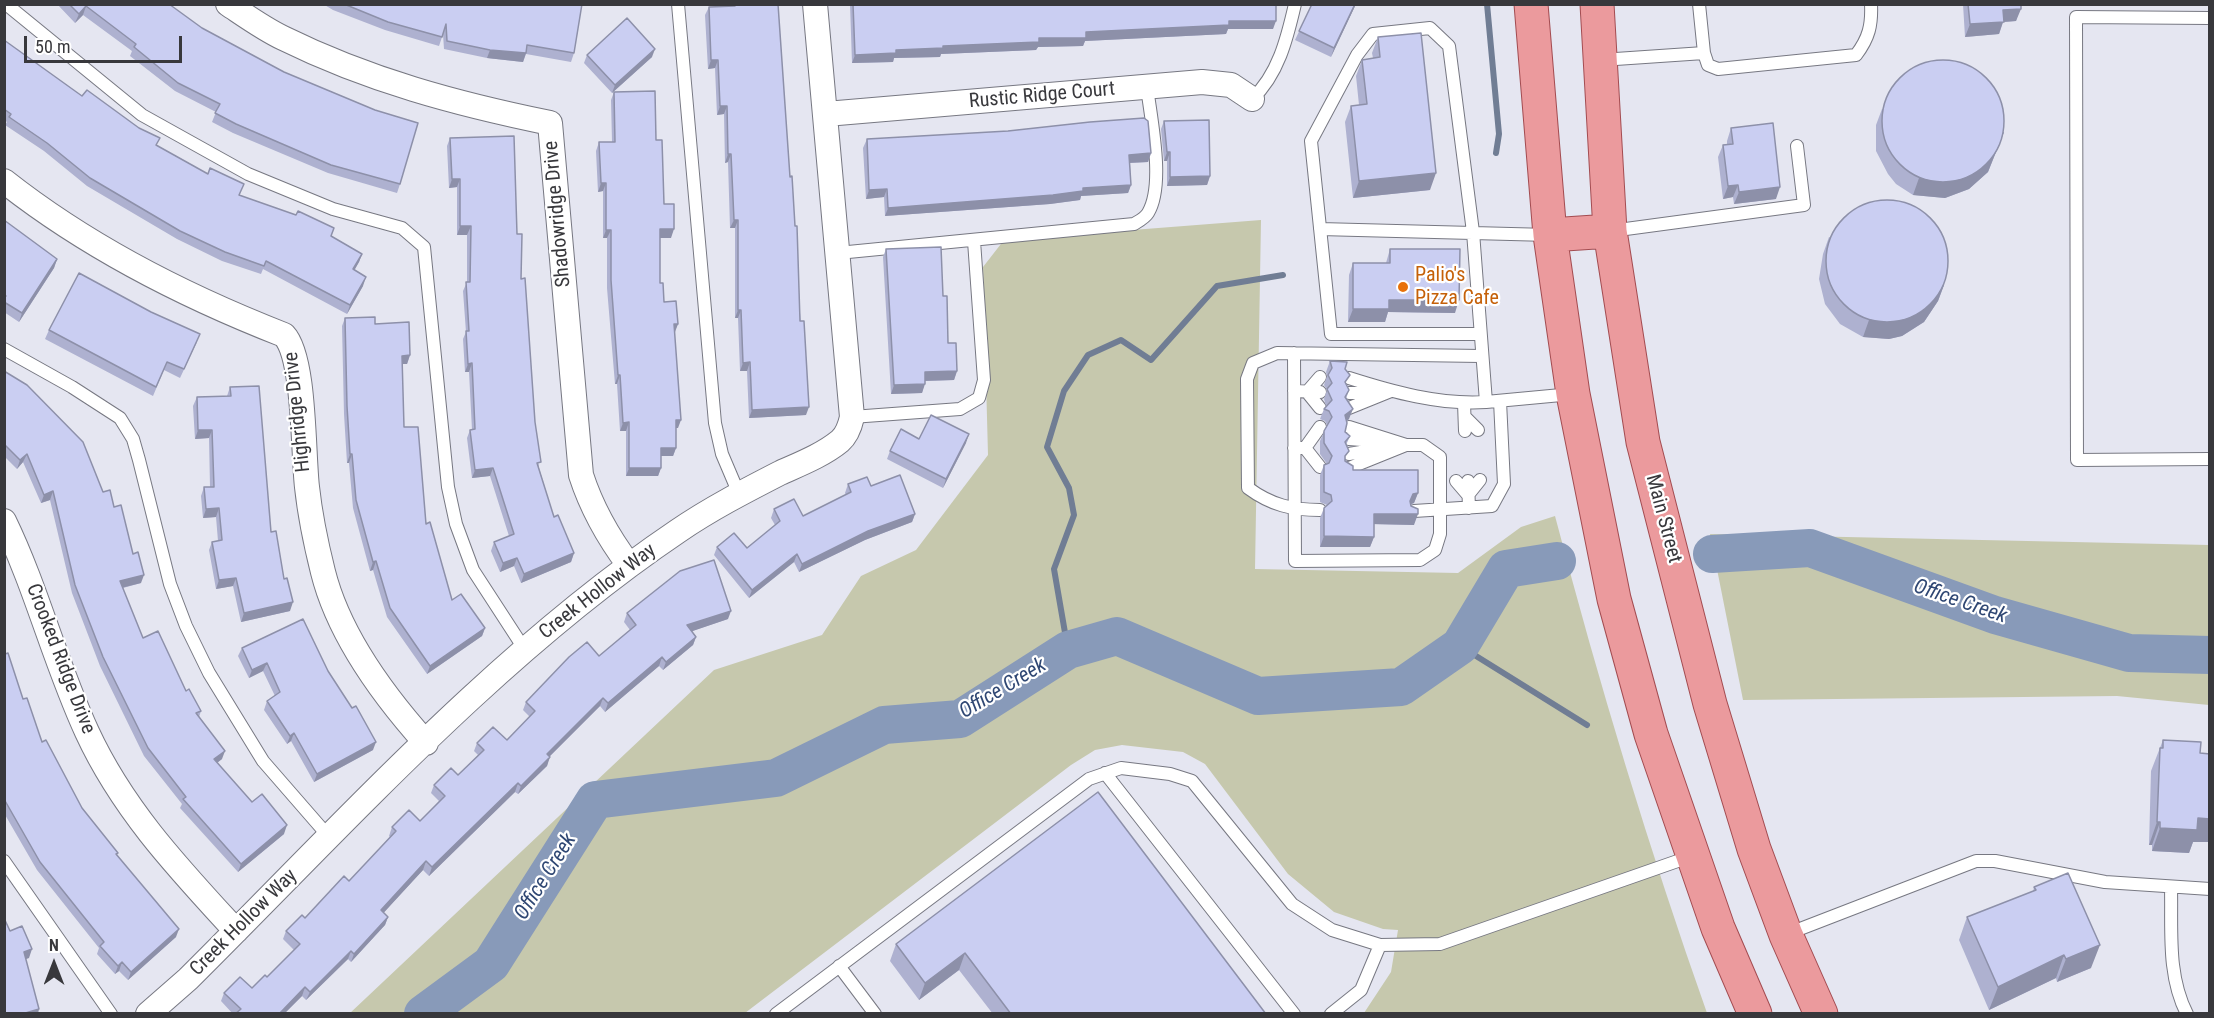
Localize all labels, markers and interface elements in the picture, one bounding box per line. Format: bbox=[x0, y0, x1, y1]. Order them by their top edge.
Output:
scale bar bbox=[27, 24, 184, 62]
text: 50 m bbox=[35, 36, 70, 57]
street label: Rustic Ridge Court bbox=[968, 78, 1116, 114]
street label: Shadowridge Drive bbox=[540, 140, 576, 288]
place label: Palio's Pizza Cafe bbox=[1415, 264, 1499, 311]
marker: Palio's Pizza Cafe bbox=[1396, 280, 1410, 294]
street label: Highridge Drive bbox=[280, 351, 316, 473]
street label: Main Street bbox=[1640, 472, 1686, 566]
street label: Creek Hollow Way bbox=[535, 539, 661, 645]
water label: Office Creek bbox=[1910, 574, 2010, 630]
street label: Crooked Ridge Drive bbox=[20, 581, 100, 737]
water label: Office Creek bbox=[955, 653, 1051, 725]
water label: Office Creek bbox=[510, 829, 582, 925]
street label: Creek Hollow Way bbox=[185, 864, 303, 982]
north arrow bbox=[24, 934, 84, 994]
text: N bbox=[49, 936, 59, 955]

